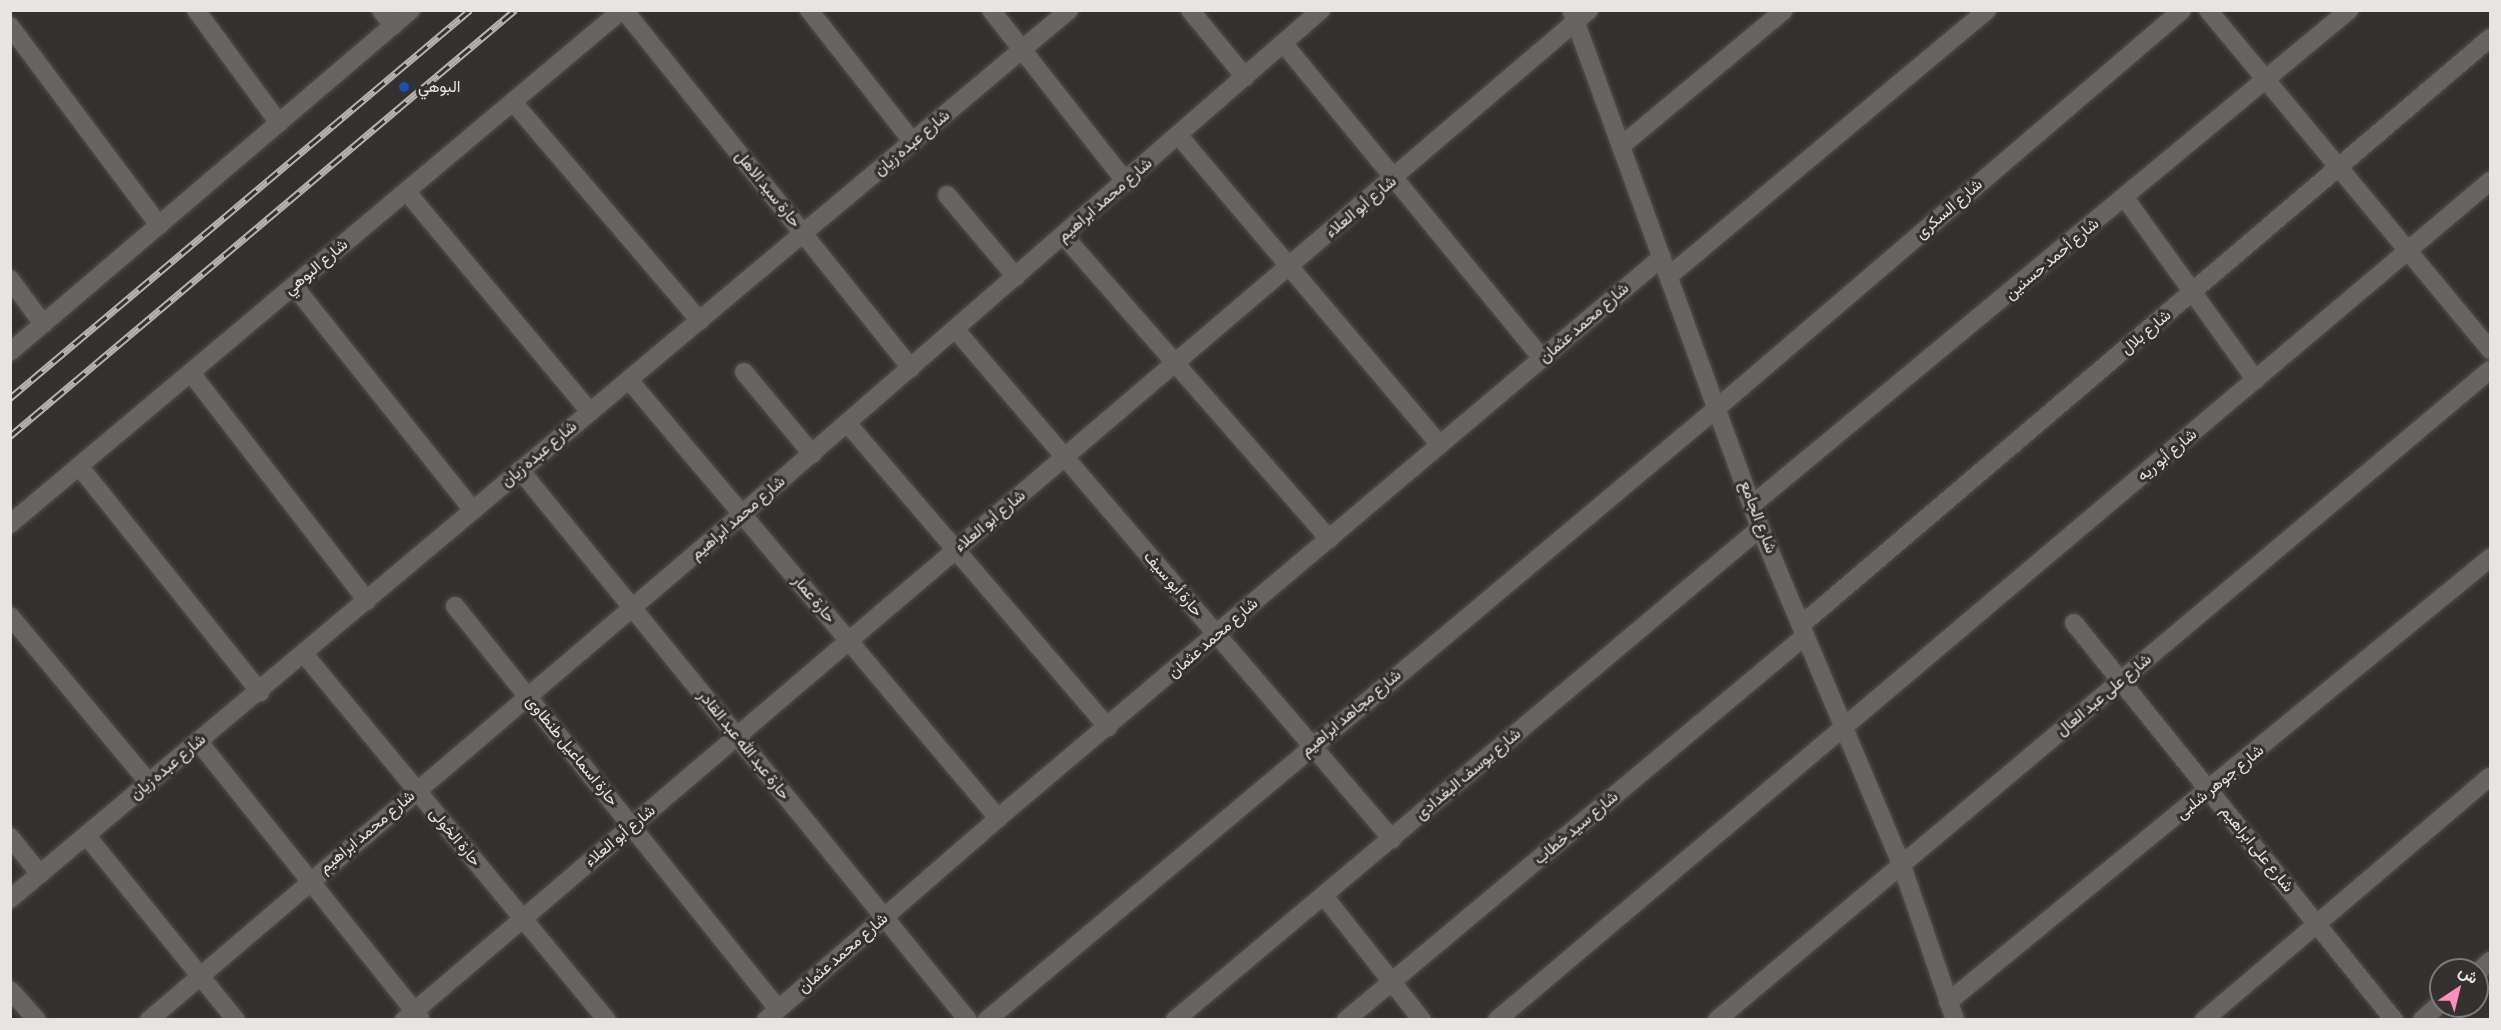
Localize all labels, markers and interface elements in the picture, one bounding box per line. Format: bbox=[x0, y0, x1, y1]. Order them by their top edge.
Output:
place label: البوهي bbox=[418, 77, 460, 97]
marker: البوهي bbox=[395, 78, 413, 96]
street label: شارع عبده زيان bbox=[870, 106, 954, 180]
street label: حارة سيد الاهل bbox=[731, 147, 805, 231]
street label: شارع محمد ابراهيم bbox=[1054, 154, 1156, 246]
street label: شارع أبو العلاء bbox=[1322, 172, 1400, 242]
street label: شارع السكرى bbox=[1912, 175, 1986, 243]
street label: شارع أحمد حسنين bbox=[2001, 214, 2103, 304]
street label: شارع البوهي bbox=[280, 235, 352, 299]
street label: شارع محمد عثمان bbox=[1535, 279, 1633, 367]
street label: شارع بلال bbox=[2117, 306, 2175, 358]
street label: شارع عبده زيان bbox=[497, 417, 581, 491]
street label: شارع أبو ريه bbox=[2133, 425, 2201, 485]
street label: شارع محمد ابراهيم bbox=[687, 472, 789, 564]
street label: شارع الجامع bbox=[1735, 478, 1781, 556]
street label: شارع أبو العلاء bbox=[951, 486, 1029, 556]
street label: حارة أبو سيف bbox=[1139, 547, 1207, 621]
street label: حارة عمار bbox=[789, 571, 839, 627]
street label: شارع محمد عثمان bbox=[1164, 594, 1262, 682]
street label: شارع على عبد العال bbox=[2053, 650, 2155, 740]
street label: شارع مجاهد ابراهيم bbox=[1297, 665, 1405, 761]
street label: حارة عبد الله عبد القادر bbox=[694, 686, 794, 804]
street label: حارة اسماعيل طنطاوى bbox=[522, 692, 622, 810]
street label: شارع يوسف البغدادى bbox=[1411, 724, 1525, 824]
street label: شارع عبده زيان bbox=[126, 730, 210, 804]
street label: شارع جوهر شلبى bbox=[2172, 741, 2268, 823]
street label: شارع محمد ابراهيم bbox=[315, 786, 419, 878]
street label: شارع سيد خطاب bbox=[1530, 787, 1622, 869]
street label: شارع أبو العلاء bbox=[581, 801, 659, 871]
street label: شارع على ابراهيم bbox=[2216, 802, 2298, 896]
street label: حارة الخولى bbox=[425, 804, 485, 870]
street label: شارع محمد عثمان bbox=[794, 909, 892, 997]
north arrow bbox=[2429, 958, 2489, 1018]
text: ش bbox=[2456, 963, 2481, 987]

